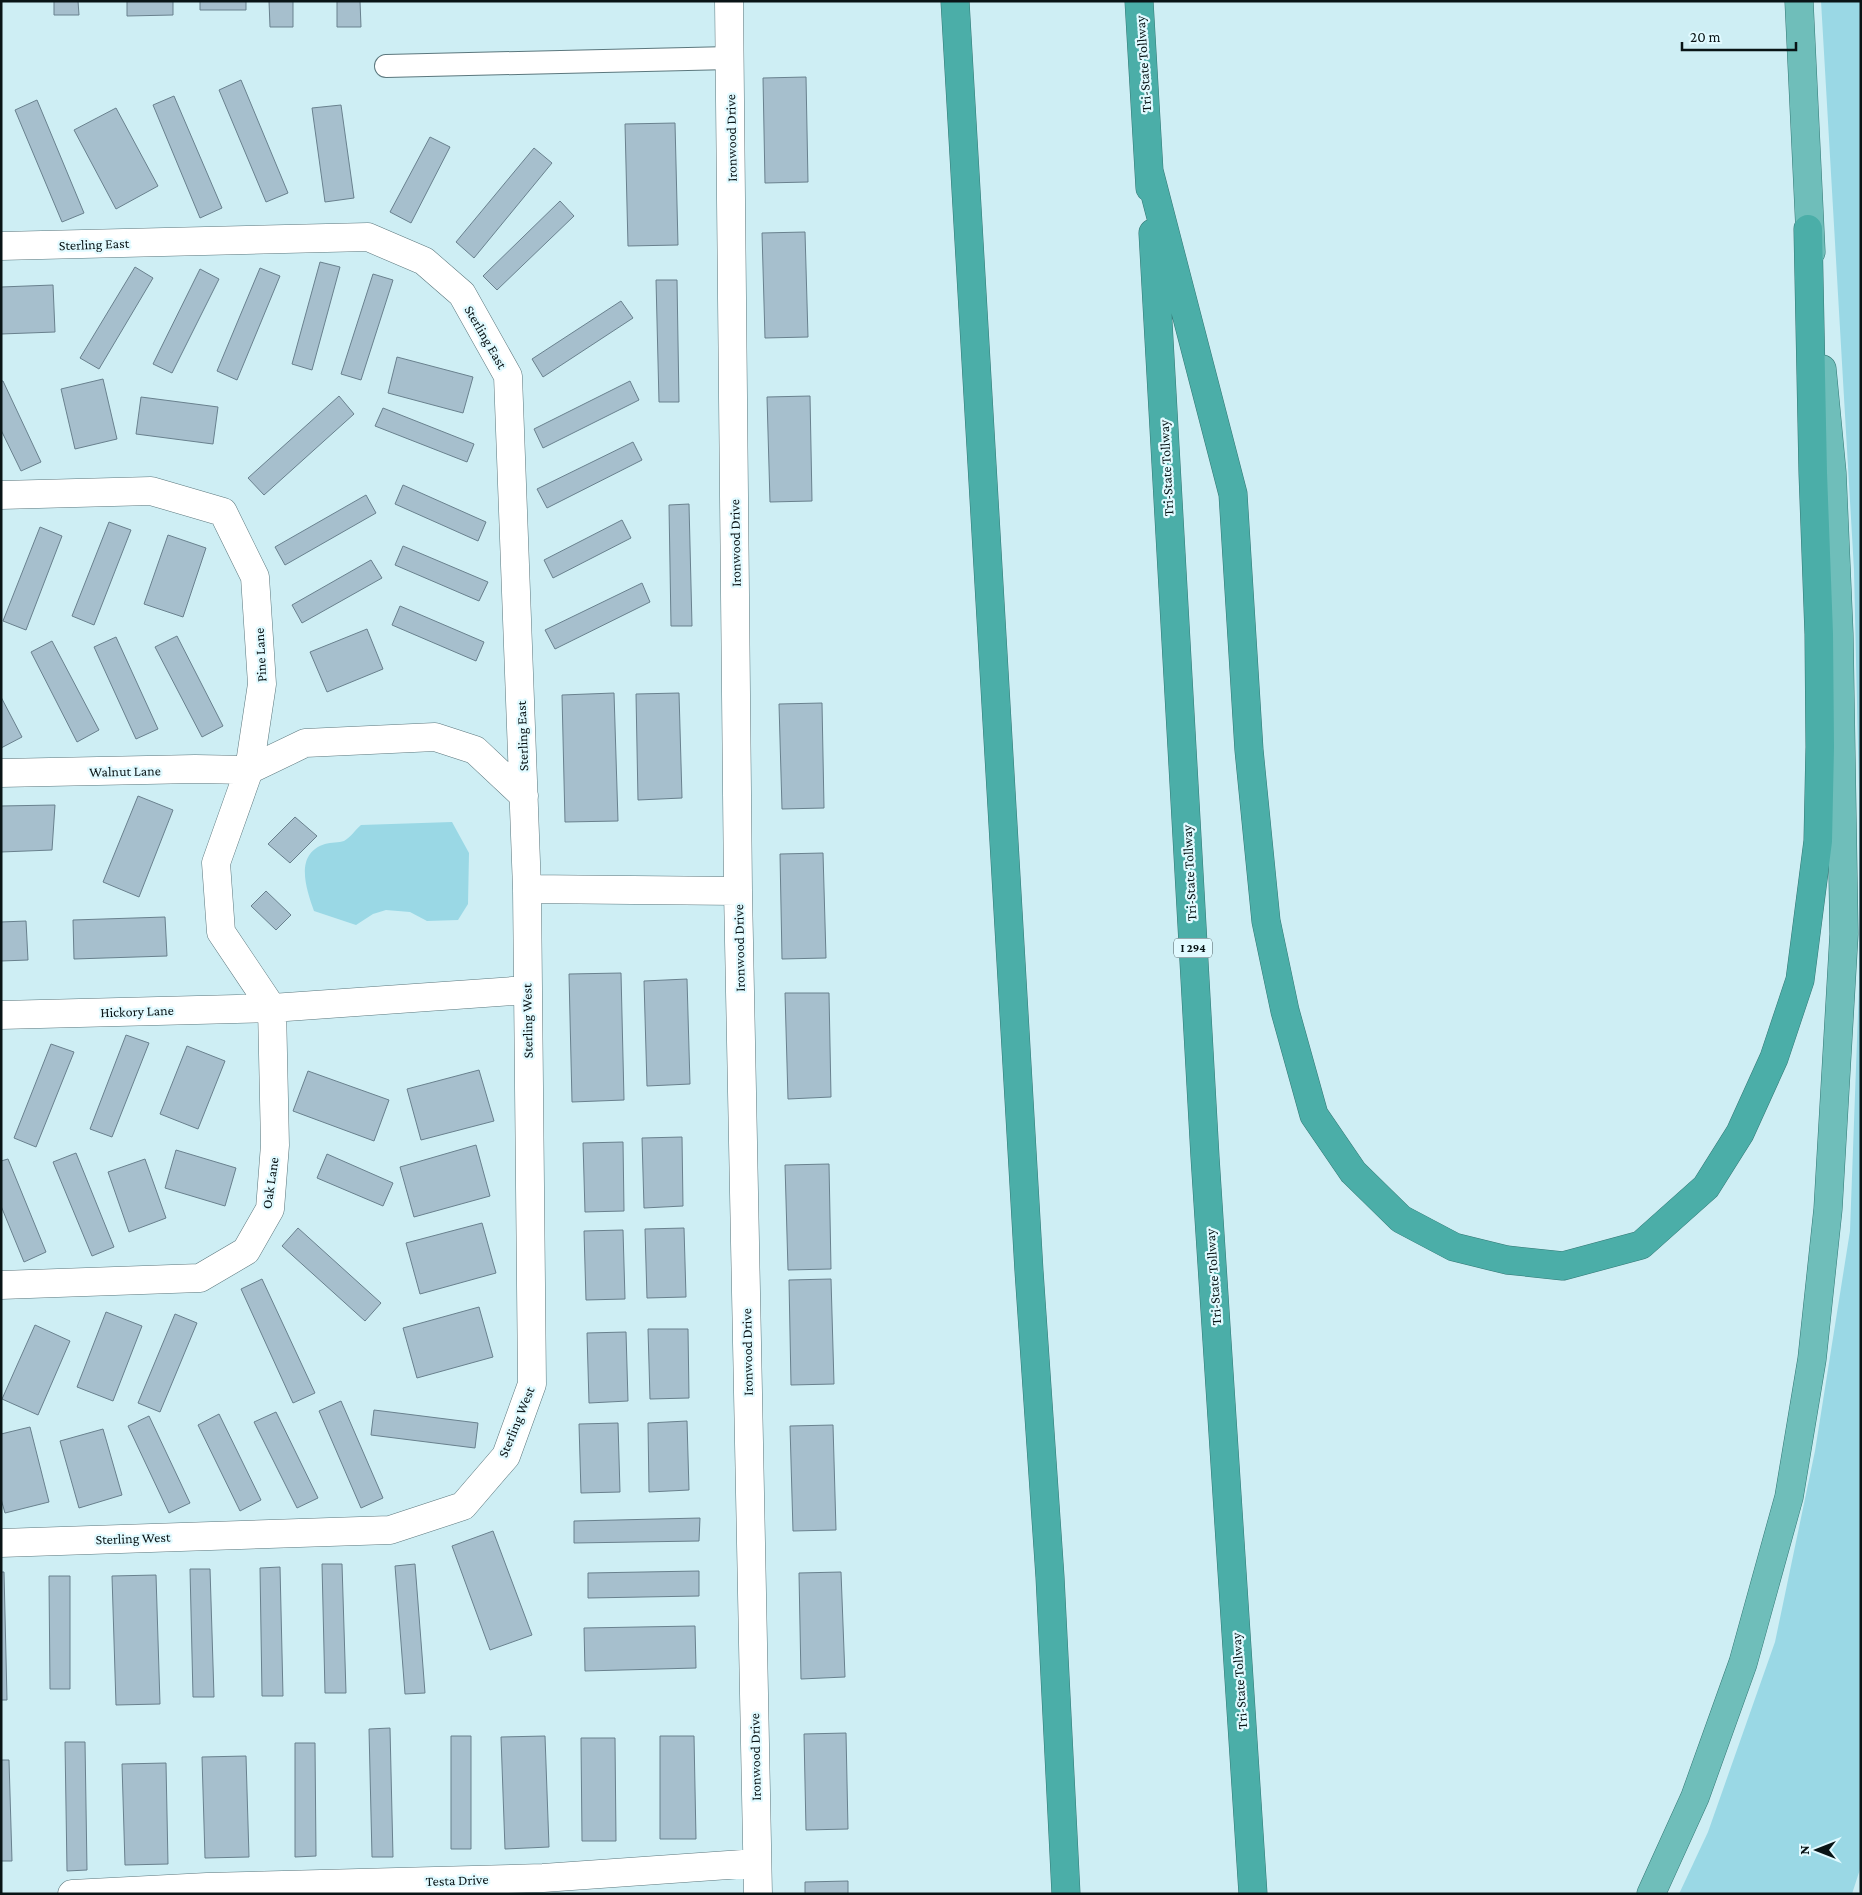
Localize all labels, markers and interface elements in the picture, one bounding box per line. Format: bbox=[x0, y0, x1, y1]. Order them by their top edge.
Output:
street label: Tri-State Tollway bbox=[1132, 15, 1154, 113]
scale bar bbox=[1682, 20, 1796, 52]
text: 20 m bbox=[1690, 29, 1721, 45]
street label: Ironwood Drive bbox=[722, 94, 740, 182]
street label: Sterling East bbox=[58, 235, 130, 253]
street label: Sterling East bbox=[461, 302, 511, 372]
street label: Tri-State Tollway bbox=[1155, 419, 1177, 517]
street label: Ironwood Drive bbox=[726, 499, 744, 587]
street label: Pine Lane bbox=[251, 628, 269, 682]
street label: Sterling East bbox=[513, 700, 531, 772]
street label: Walnut Lane bbox=[89, 762, 161, 780]
street label: Tri-State Tollway bbox=[1178, 824, 1200, 922]
street label: Ironwood Drive bbox=[730, 904, 748, 992]
road number: I 294 bbox=[1174, 938, 1212, 958]
street label: Sterling West bbox=[518, 983, 536, 1059]
street label: Hickory Lane bbox=[100, 1002, 174, 1020]
street label: Oak Lane bbox=[258, 1156, 282, 1210]
street label: Tri-State Tollway bbox=[1202, 1228, 1224, 1326]
street label: Ironwood Drive bbox=[738, 1308, 756, 1396]
street label: Sterling West bbox=[495, 1384, 538, 1460]
street label: Sterling West bbox=[95, 1529, 171, 1547]
street label: Tri-State Tollway bbox=[1228, 1632, 1250, 1730]
street label: Ironwood Drive bbox=[746, 1713, 764, 1801]
north arrow bbox=[1792, 1825, 1842, 1875]
text: N bbox=[1796, 1845, 1812, 1855]
street label: Testa Drive bbox=[425, 1871, 489, 1889]

